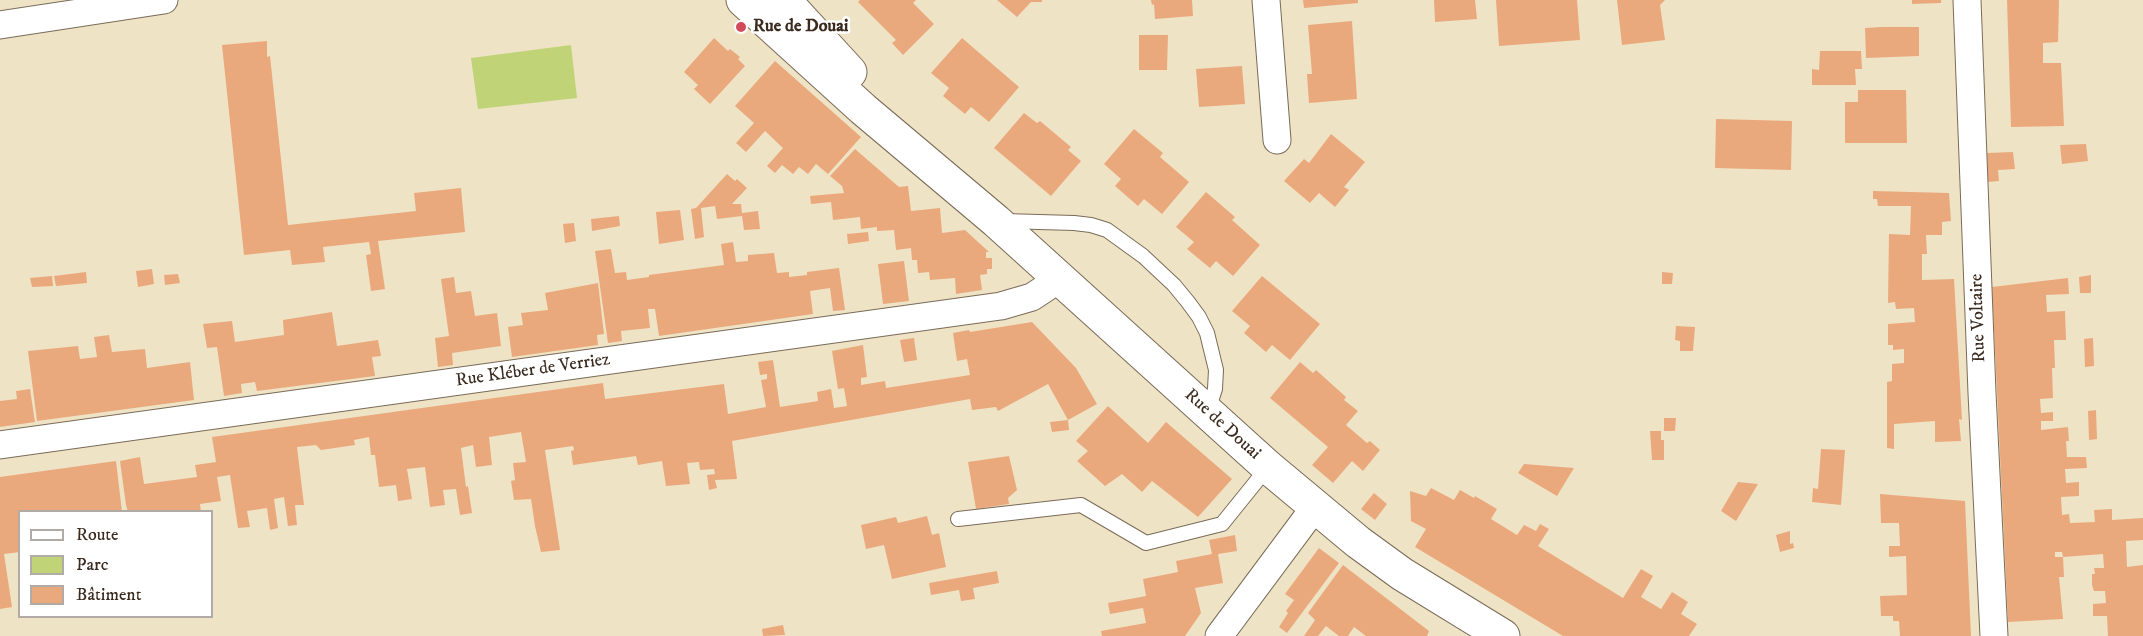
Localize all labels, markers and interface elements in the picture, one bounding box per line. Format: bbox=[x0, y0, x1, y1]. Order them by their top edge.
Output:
place label: Rue de Douai bbox=[753, 16, 848, 38]
marker: Rue de Douai bbox=[734, 20, 748, 34]
street label: Rue Voltaire bbox=[1967, 273, 1991, 363]
street label: Rue Kléber de Verriez bbox=[455, 349, 611, 393]
street label: Rue de Douai bbox=[1179, 385, 1265, 465]
legend bbox=[18, 510, 213, 618]
text: Route bbox=[76, 524, 119, 546]
text: Parc bbox=[76, 554, 108, 576]
text: Bâtiment bbox=[76, 584, 141, 606]

